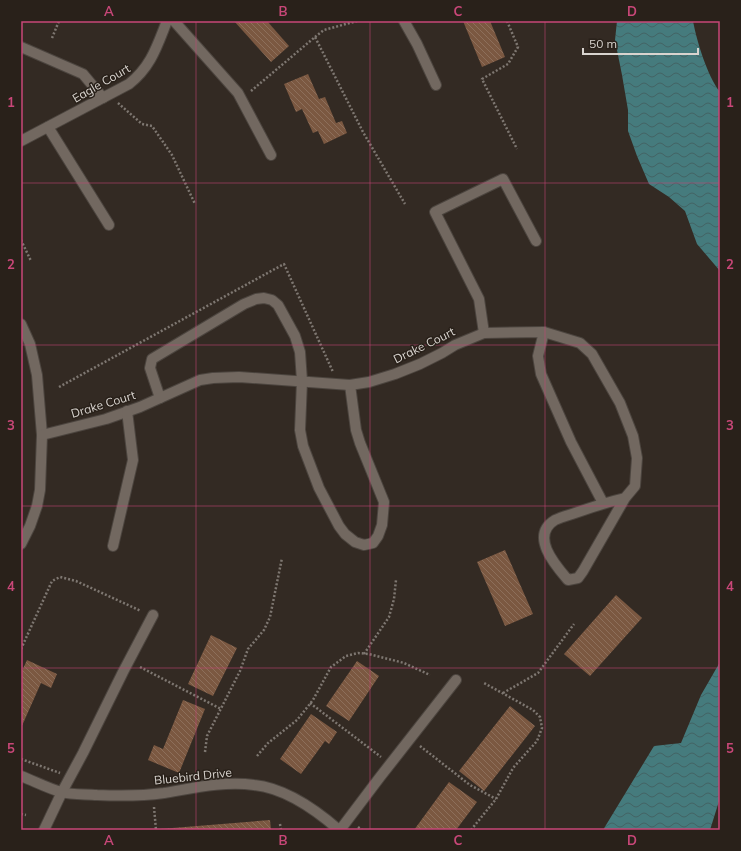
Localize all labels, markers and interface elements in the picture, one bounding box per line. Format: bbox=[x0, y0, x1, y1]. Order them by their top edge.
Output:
text: A bbox=[104, 3, 114, 19]
text: B bbox=[279, 3, 288, 19]
text: C bbox=[454, 3, 463, 19]
text: D bbox=[627, 3, 637, 19]
scale bar bbox=[583, 30, 698, 56]
text: 50 m bbox=[589, 36, 617, 51]
street label: Eagle Court bbox=[69, 60, 133, 106]
text: 1 bbox=[7, 94, 15, 110]
text: 1 bbox=[726, 94, 734, 110]
text: 2 bbox=[7, 256, 15, 272]
text: 2 bbox=[726, 256, 734, 272]
street label: Drake Court bbox=[391, 324, 457, 366]
street label: Drake Court bbox=[69, 387, 137, 421]
text: 3 bbox=[7, 417, 15, 433]
text: 3 bbox=[726, 417, 734, 433]
text: 4 bbox=[7, 578, 15, 594]
text: 4 bbox=[726, 578, 734, 594]
text: 5 bbox=[7, 740, 15, 756]
text: 5 bbox=[726, 740, 734, 756]
street label: Bluebird Drive bbox=[153, 764, 233, 788]
text: A bbox=[104, 832, 114, 848]
text: B bbox=[279, 832, 288, 848]
text: C bbox=[454, 832, 463, 848]
text: D bbox=[627, 832, 637, 848]

